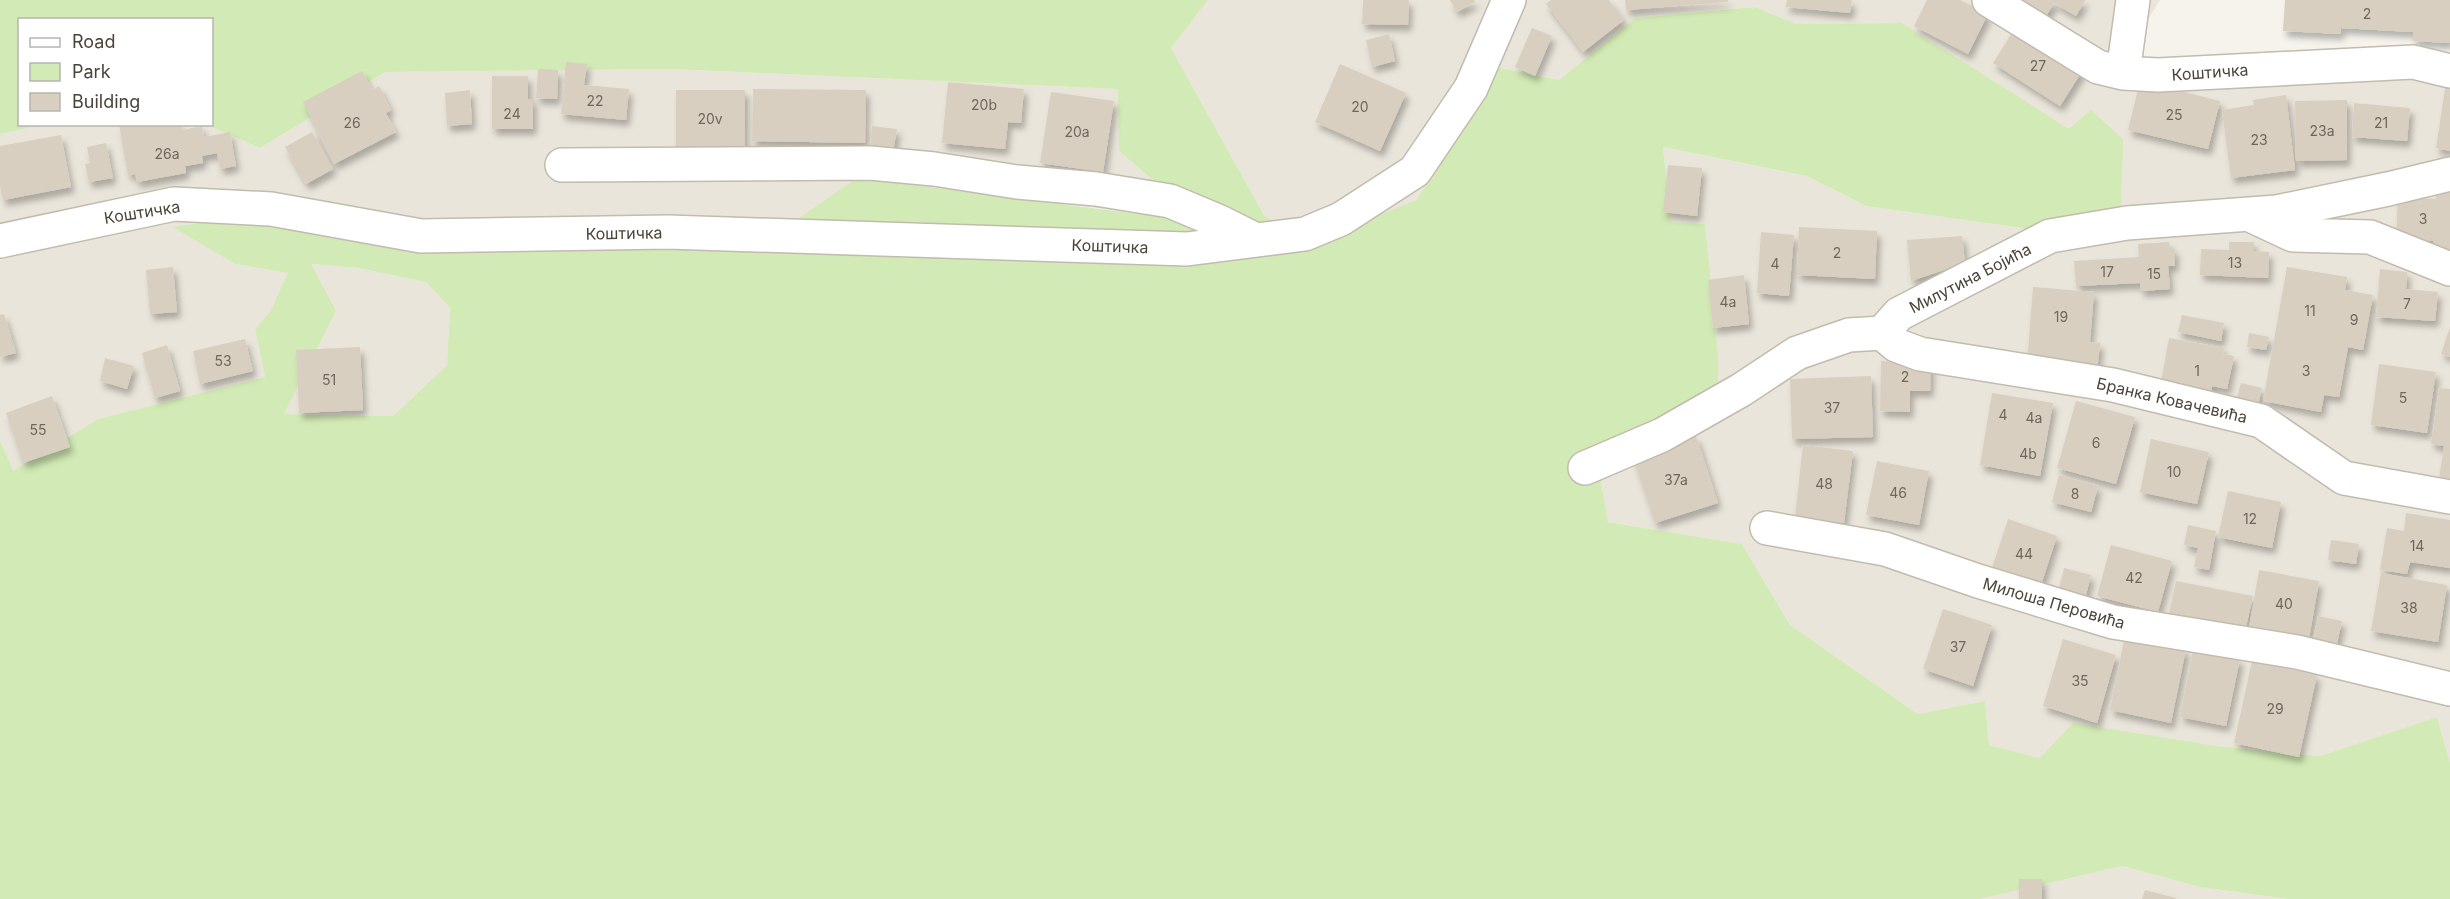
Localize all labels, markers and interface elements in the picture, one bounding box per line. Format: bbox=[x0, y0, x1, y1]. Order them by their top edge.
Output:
house number: 2 bbox=[2363, 5, 2371, 22]
legend bbox=[18, 18, 213, 126]
text: Road bbox=[72, 31, 115, 52]
house number: 27 bbox=[2030, 57, 2046, 74]
street label: Коштичка bbox=[2171, 59, 2249, 85]
text: Park bbox=[72, 61, 111, 82]
text: Building bbox=[72, 91, 140, 112]
house number: 22 bbox=[586, 92, 604, 109]
house number: 20b bbox=[971, 96, 997, 113]
house number: 20 bbox=[1351, 98, 1369, 115]
house number: 24 bbox=[503, 105, 521, 122]
house number: 25 bbox=[2165, 106, 2183, 123]
house number: 20v bbox=[697, 110, 723, 127]
house number: 26 bbox=[343, 114, 361, 131]
house number: 21 bbox=[2374, 114, 2388, 131]
house number: 23a bbox=[2309, 122, 2335, 139]
house number: 20a bbox=[1064, 123, 1090, 140]
house number: 23 bbox=[2250, 131, 2268, 148]
house number: 26a bbox=[154, 145, 180, 162]
street label: Коштичка bbox=[102, 196, 182, 228]
house number: 3 bbox=[2419, 210, 2427, 227]
street label: Коштичка bbox=[585, 222, 663, 244]
street label: Коштичка bbox=[1071, 235, 1149, 257]
street label: Милутина Бојића bbox=[1906, 239, 2034, 317]
house number: 2 bbox=[1833, 244, 1841, 261]
house number: 13 bbox=[2228, 254, 2242, 271]
house number: 4 bbox=[1770, 255, 1780, 272]
house number: 17 bbox=[2100, 263, 2114, 280]
house number: 15 bbox=[2147, 265, 2161, 282]
house number: 4a bbox=[1720, 293, 1736, 310]
house number: 7 bbox=[2403, 295, 2411, 312]
house number: 11 bbox=[2304, 302, 2316, 319]
house number: 19 bbox=[2054, 308, 2068, 325]
house number: 9 bbox=[2350, 311, 2358, 328]
house number: 53 bbox=[214, 352, 232, 369]
house number: 1 bbox=[2194, 362, 2200, 379]
house number: 3 bbox=[2302, 362, 2310, 379]
house number: 2 bbox=[1901, 368, 1909, 385]
house number: 51 bbox=[322, 371, 336, 388]
street label: Бранка Ковачевића bbox=[2095, 373, 2249, 427]
house number: 5 bbox=[2399, 389, 2407, 406]
house number: 37 bbox=[1824, 399, 1840, 416]
house number: 4 bbox=[1998, 406, 2008, 423]
house number: 4a bbox=[2026, 409, 2042, 426]
house number: 55 bbox=[29, 421, 47, 438]
house number: 6 bbox=[2092, 434, 2100, 451]
house number: 4b bbox=[2019, 445, 2037, 462]
house number: 10 bbox=[2167, 463, 2181, 480]
house number: 37a bbox=[1664, 471, 1688, 488]
house number: 48 bbox=[1815, 475, 1833, 492]
house number: 46 bbox=[1889, 484, 1907, 501]
house number: 8 bbox=[2071, 485, 2079, 502]
house number: 12 bbox=[2243, 510, 2257, 527]
house number: 14 bbox=[2410, 537, 2424, 554]
house number: 44 bbox=[2015, 545, 2033, 562]
house number: 42 bbox=[2125, 569, 2143, 586]
street label: Милоша Перовића bbox=[1981, 573, 2127, 633]
house number: 40 bbox=[2275, 595, 2293, 612]
house number: 38 bbox=[2400, 599, 2418, 616]
house number: 37 bbox=[1950, 638, 1966, 655]
house number: 35 bbox=[2071, 672, 2089, 689]
house number: 29 bbox=[2266, 700, 2284, 717]

